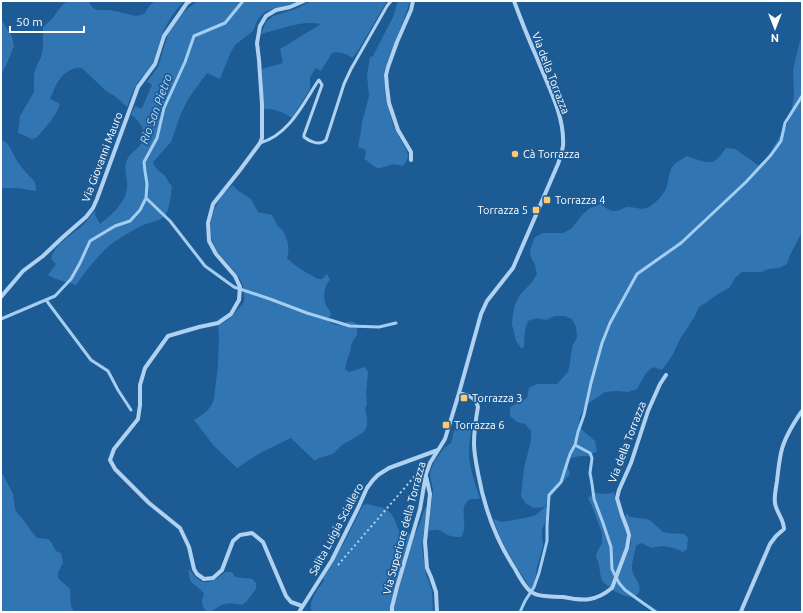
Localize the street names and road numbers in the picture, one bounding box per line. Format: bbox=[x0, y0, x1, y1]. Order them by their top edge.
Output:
street label: Via della Torrazza bbox=[530, 31, 572, 115]
street label: Via Giovanni Mauro bbox=[79, 110, 125, 204]
street label: Via della Torrazza bbox=[606, 400, 648, 484]
street label: Via Superiore della Torrazza bbox=[380, 460, 428, 596]
street label: Salita Luigia Sciallero bbox=[307, 481, 365, 577]

